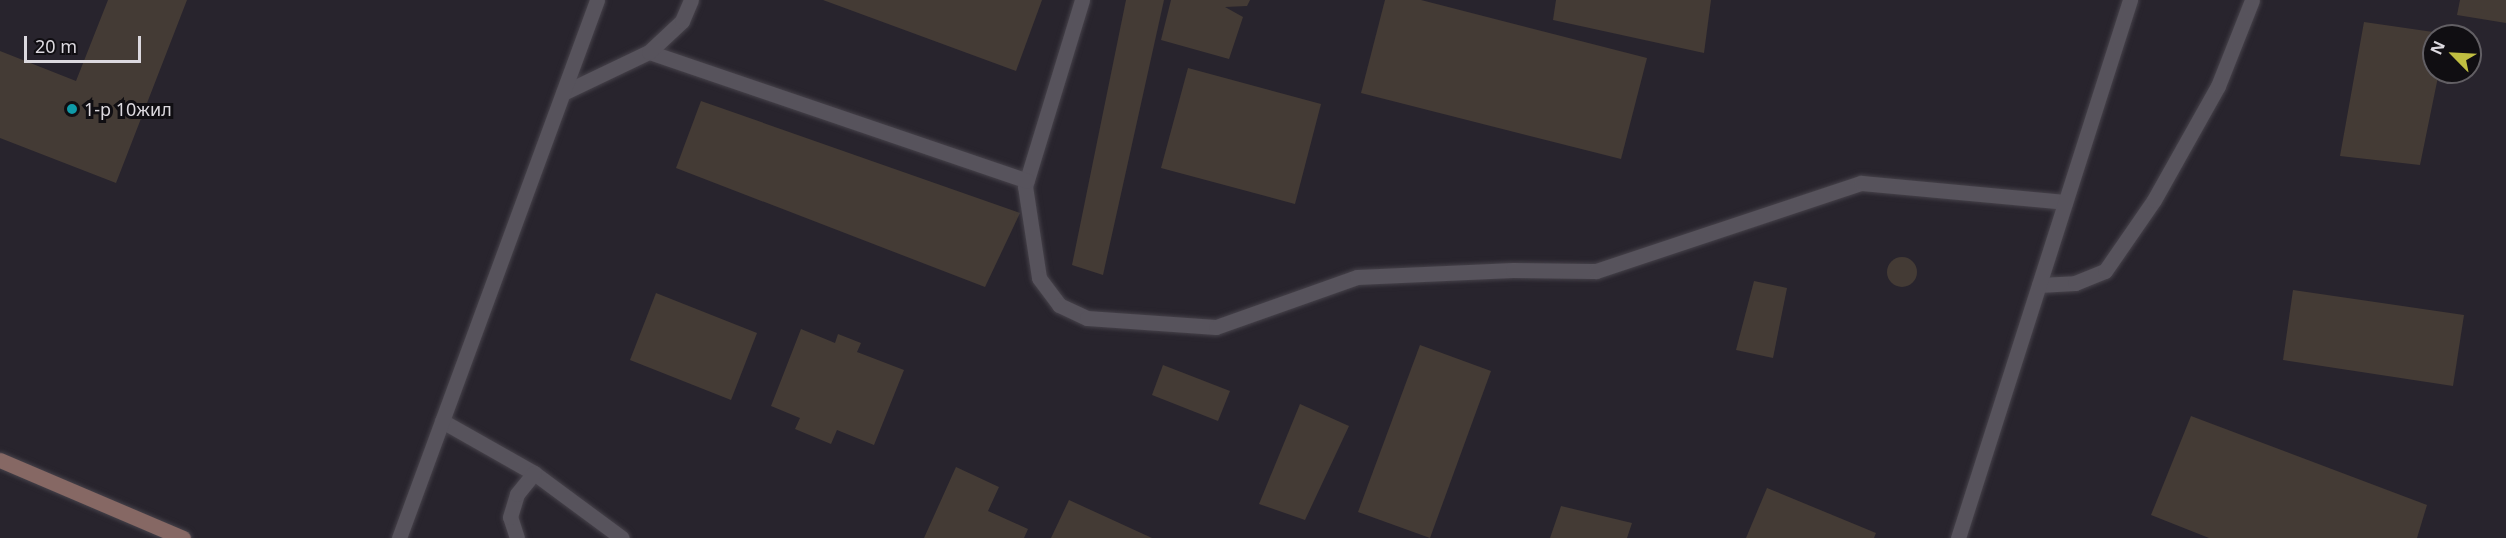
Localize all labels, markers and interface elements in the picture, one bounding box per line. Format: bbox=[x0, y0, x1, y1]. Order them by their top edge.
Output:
scale bar bbox=[27, 24, 144, 62]
north arrow bbox=[2422, 24, 2482, 84]
text: 20 m bbox=[35, 34, 77, 58]
text: N bbox=[2425, 37, 2450, 58]
place label: 1-р 10жил bbox=[84, 98, 172, 120]
marker: 1-р 10жил bbox=[65, 102, 79, 116]

